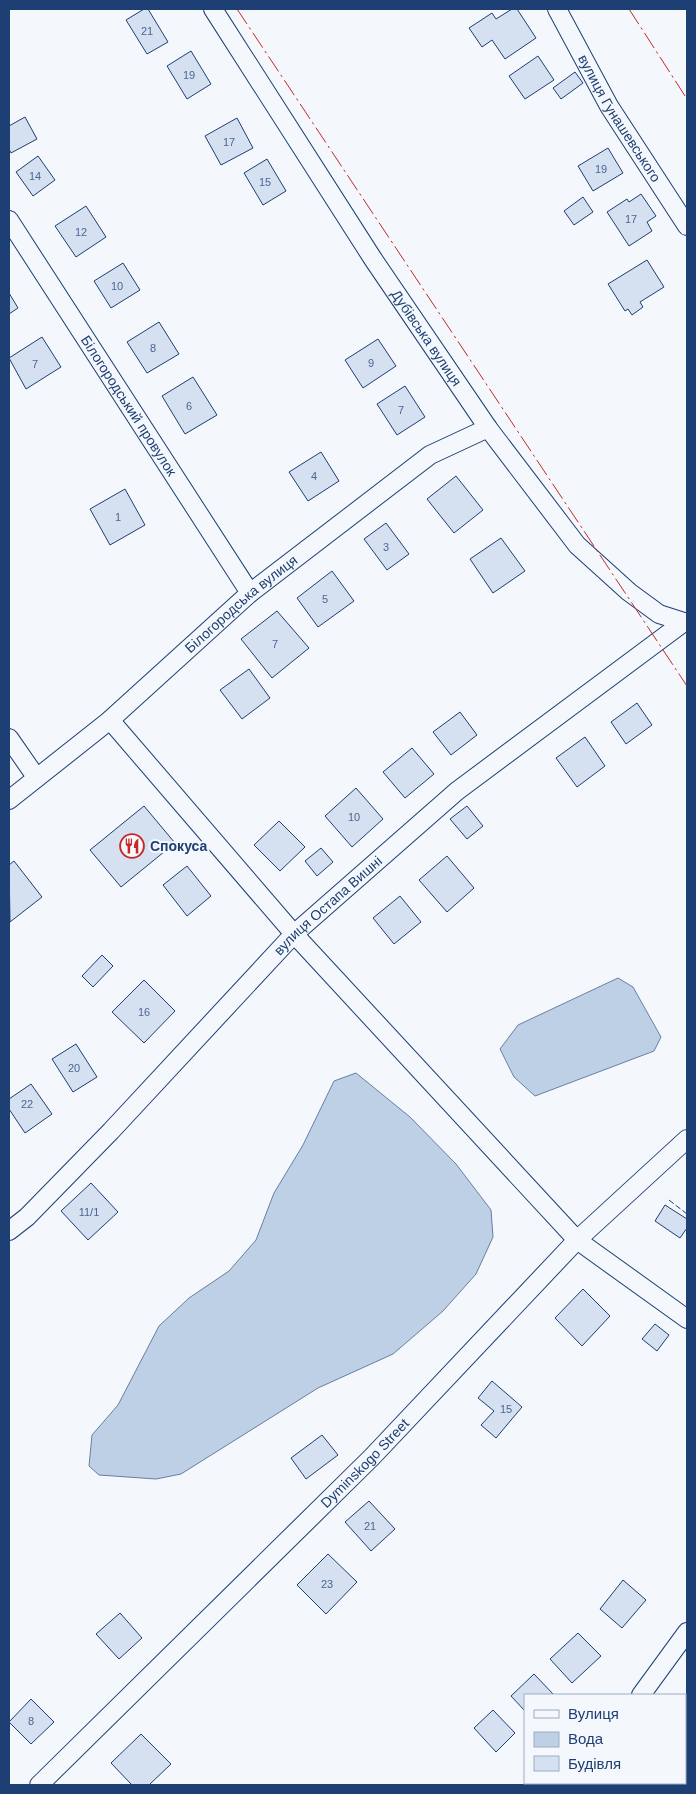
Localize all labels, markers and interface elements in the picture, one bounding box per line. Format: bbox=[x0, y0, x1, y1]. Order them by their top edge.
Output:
house number: 21 bbox=[141, 25, 153, 37]
street label: вулиця Гунашевського bbox=[575, 52, 664, 185]
house number: 19 bbox=[183, 69, 195, 81]
house number: 17 bbox=[223, 136, 235, 148]
house number: 19 bbox=[595, 163, 607, 175]
house number: 14 bbox=[29, 170, 41, 182]
house number: 15 bbox=[259, 176, 271, 188]
house number: 17 bbox=[625, 213, 637, 225]
house number: 12 bbox=[75, 226, 87, 238]
house number: 10 bbox=[111, 280, 123, 292]
street label: Дубівська вулиця bbox=[388, 286, 465, 389]
street label: Білогородський провулок bbox=[78, 333, 181, 479]
house number: 8 bbox=[150, 342, 156, 354]
house number: 9 bbox=[368, 357, 374, 369]
house number: 7 bbox=[32, 358, 38, 370]
house number: 6 bbox=[186, 400, 192, 412]
house number: 7 bbox=[398, 404, 404, 416]
house number: 4 bbox=[311, 470, 317, 482]
house number: 1 bbox=[115, 511, 121, 523]
house number: 3 bbox=[383, 541, 389, 553]
street label: Білогородська вулиця bbox=[182, 552, 300, 656]
house number: 5 bbox=[322, 593, 328, 605]
house number: 7 bbox=[272, 638, 278, 650]
house number: 10 bbox=[348, 811, 360, 823]
restaurant icon: Спокуса bbox=[119, 833, 145, 859]
place label: Спокуса bbox=[150, 838, 208, 854]
street label: вулиця Остапа Вишні bbox=[271, 853, 385, 958]
house number: 16 bbox=[138, 1006, 150, 1018]
house number: 20 bbox=[68, 1062, 80, 1074]
house number: 22 bbox=[21, 1098, 33, 1110]
house number: 11/1 bbox=[79, 1206, 99, 1218]
house number: 15 bbox=[500, 1403, 512, 1415]
street label: Dyminskogo Street bbox=[318, 1415, 412, 1511]
house number: 21 bbox=[364, 1520, 376, 1532]
house number: 23 bbox=[321, 1578, 333, 1590]
legend bbox=[524, 1694, 686, 1784]
text: Вулиця bbox=[568, 1705, 619, 1722]
house number: 8 bbox=[28, 1715, 34, 1727]
text: Вода bbox=[568, 1730, 604, 1747]
text: Будівля bbox=[568, 1755, 621, 1772]

